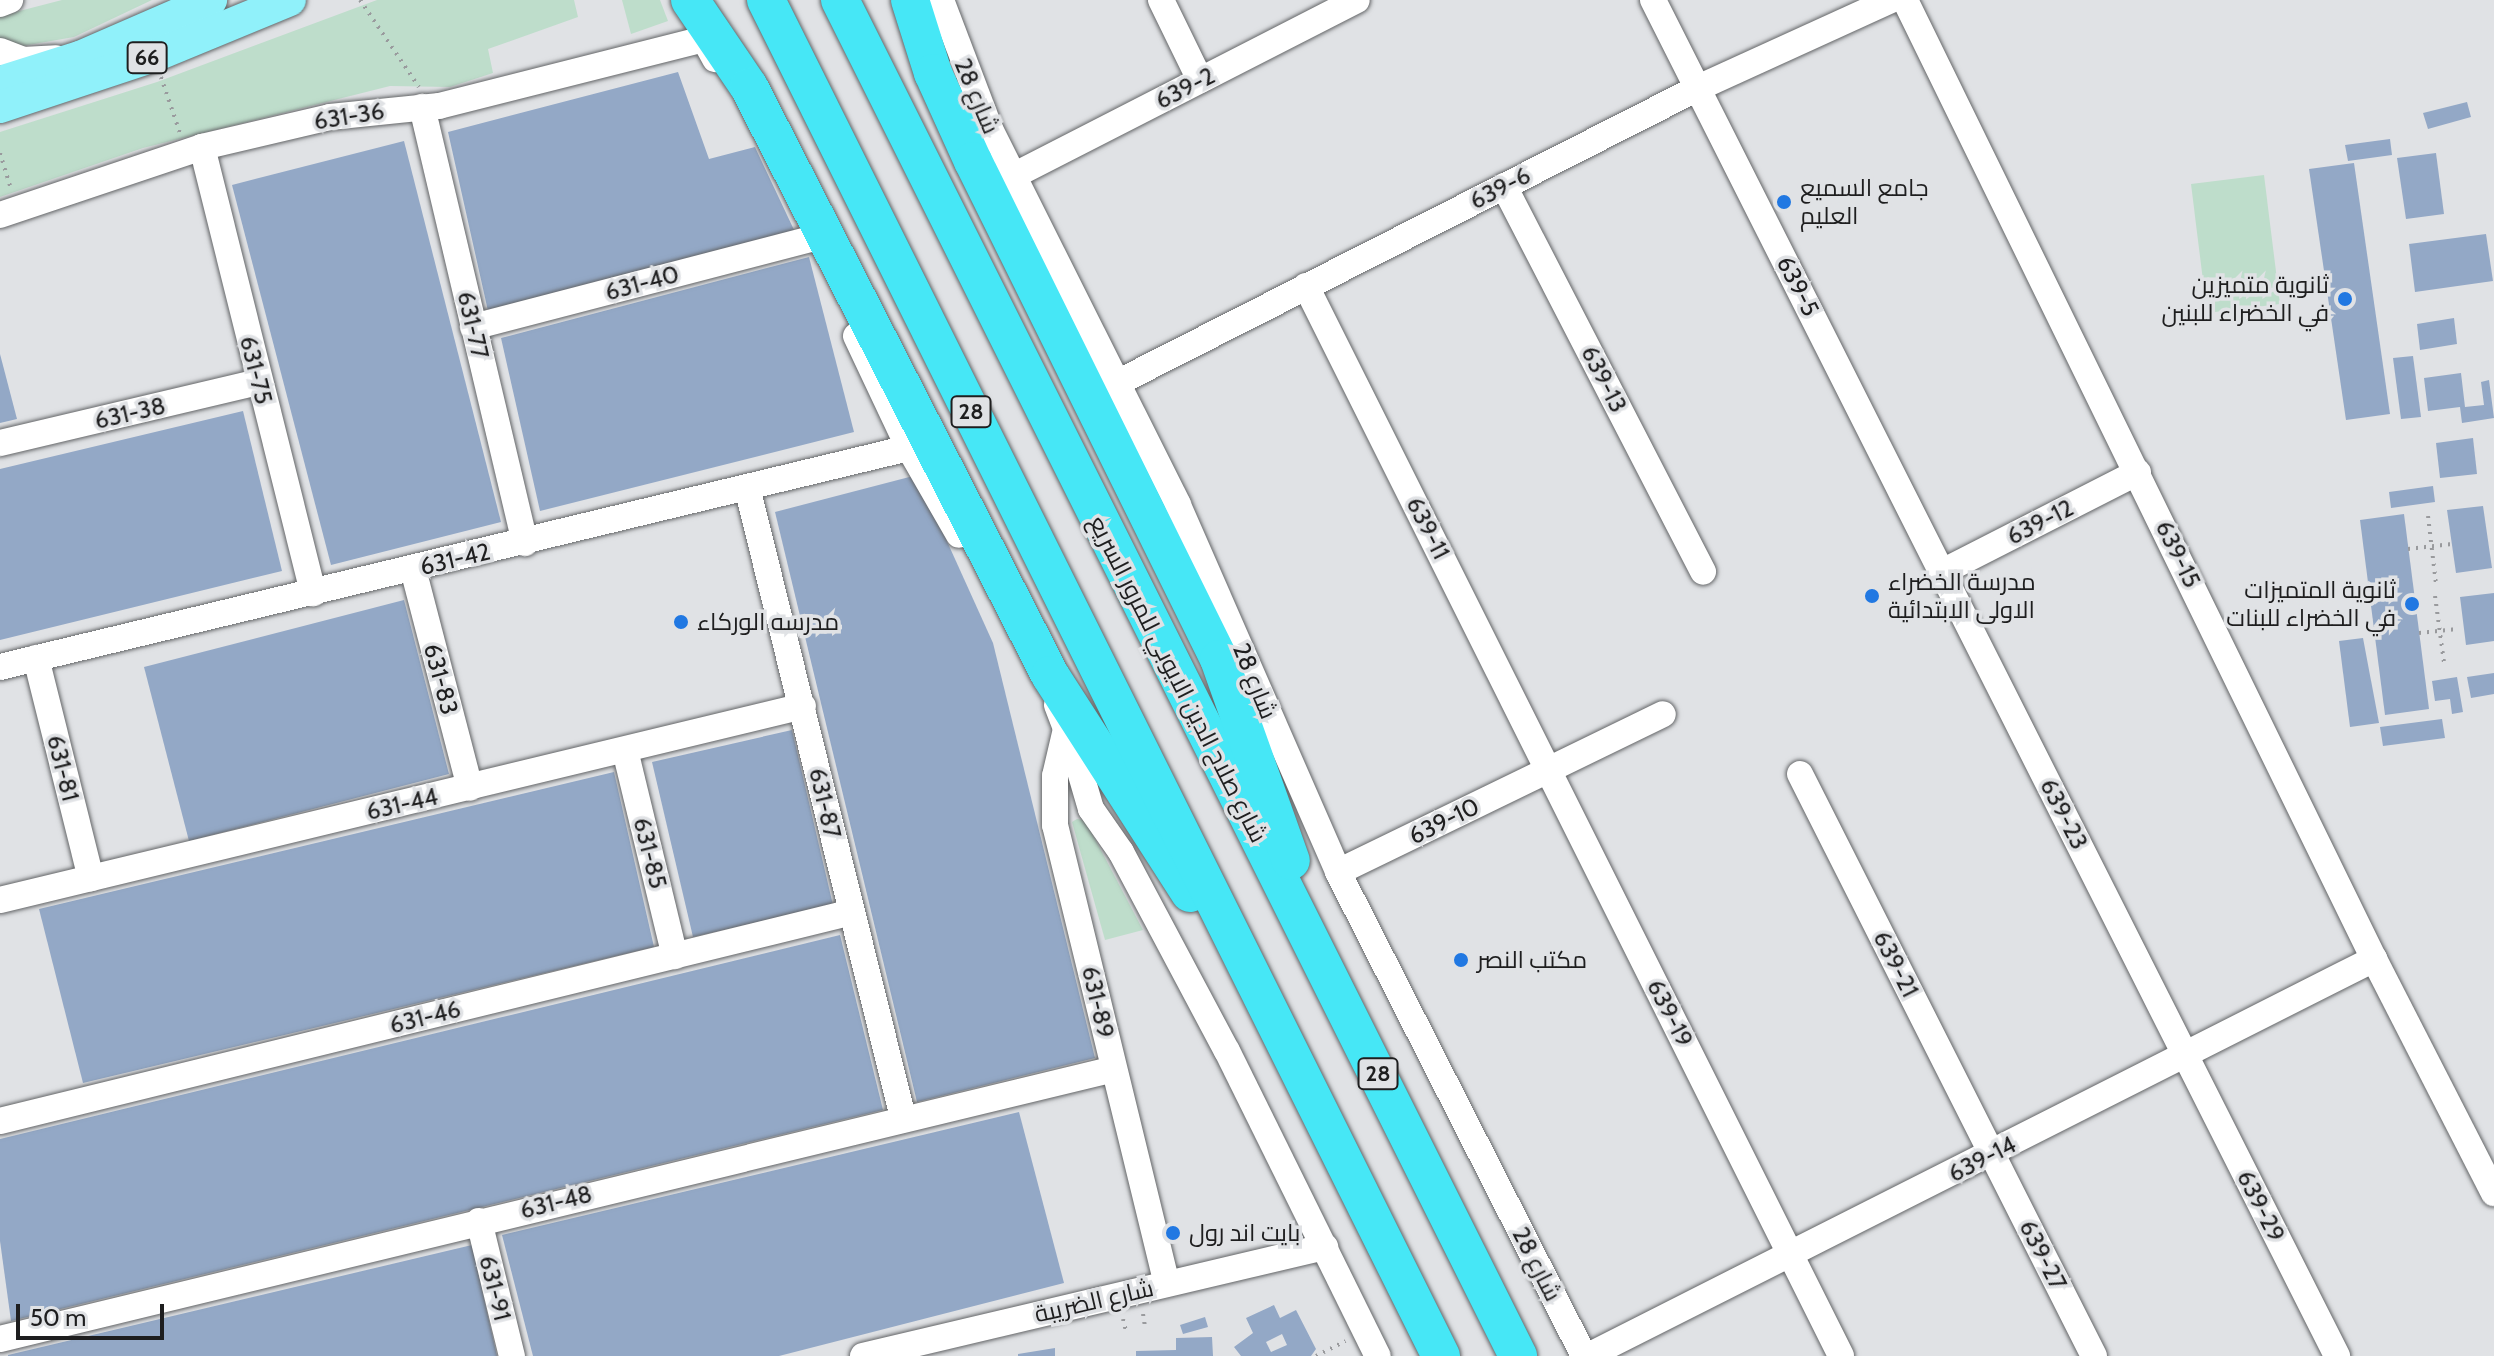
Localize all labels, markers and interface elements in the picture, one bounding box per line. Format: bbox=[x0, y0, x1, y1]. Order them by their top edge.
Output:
road number: 66 bbox=[125, 40, 169, 76]
street label: شارع 28 bbox=[948, 54, 1006, 138]
street label: 639-2 bbox=[1151, 61, 1219, 115]
street label: 631-36 bbox=[312, 96, 386, 136]
street label: 639-6 bbox=[1465, 161, 1535, 215]
place label: جامع السميع العليم bbox=[1800, 174, 1928, 230]
marker: جامع السميع العليم bbox=[1775, 193, 1793, 211]
street label: 639-5 bbox=[1771, 251, 1825, 321]
street label: 631-40 bbox=[602, 259, 682, 307]
place label: ثانوية متميزين في الخضراء للبنين bbox=[2161, 271, 2329, 327]
street label: 631-77 bbox=[451, 289, 495, 361]
marker: ثانوية متميزين في الخضراء للبنين bbox=[2336, 290, 2354, 308]
street label: 631-75 bbox=[234, 333, 278, 407]
street label: 639-13 bbox=[1575, 341, 1633, 417]
street label: 631-38 bbox=[92, 391, 168, 435]
road number: 28 bbox=[949, 394, 993, 430]
street label: 639-11 bbox=[1400, 492, 1456, 564]
street label: 639-12 bbox=[2002, 493, 2078, 551]
street label: شارع صلاح الدين الايوبي للمرور السريع bbox=[1083, 511, 1273, 847]
street label: 639-15 bbox=[2150, 516, 2206, 592]
street label: 631-42 bbox=[417, 537, 493, 581]
place label: مدرسة الخضراء الاولى الابتدائية bbox=[1888, 568, 2036, 624]
place label: ثانوية المتميزات في الخضراء للبنات bbox=[2226, 576, 2396, 632]
marker: مدرسة الخضراء الاولى الابتدائية bbox=[1863, 587, 1881, 605]
marker: ثانوية المتميزات في الخضراء للبنات bbox=[2403, 595, 2421, 613]
place label: مدرسه الوركاء bbox=[697, 608, 839, 636]
marker: مدرسه الوركاء bbox=[672, 613, 690, 631]
street label: شارع 28 bbox=[1227, 639, 1283, 723]
street label: 631-83 bbox=[418, 640, 464, 718]
street label: 631-81 bbox=[41, 732, 85, 804]
street label: 631-87 bbox=[803, 765, 847, 841]
street label: 639-23 bbox=[2034, 774, 2094, 854]
street label: 631-44 bbox=[364, 782, 440, 826]
street label: 639-10 bbox=[1404, 792, 1484, 850]
street label: 631-85 bbox=[627, 815, 673, 891]
street label: 639-21 bbox=[1867, 926, 1925, 1002]
place label: مكتب النصر bbox=[1477, 946, 1587, 974]
marker: مكتب النصر bbox=[1452, 951, 1470, 969]
street label: 631-89 bbox=[1076, 963, 1120, 1041]
street label: 639-19 bbox=[1641, 975, 1699, 1051]
street label: 631-46 bbox=[387, 994, 463, 1040]
road number: 28 bbox=[1356, 1056, 1400, 1092]
street label: 639-14 bbox=[1943, 1130, 2021, 1188]
street label: 639-29 bbox=[2231, 1166, 2291, 1246]
street label: 631-48 bbox=[517, 1179, 595, 1225]
street label: 639-27 bbox=[2013, 1215, 2073, 1295]
place label: بايت اند رول bbox=[1189, 1219, 1300, 1247]
street label: شارع 28 bbox=[1506, 1222, 1568, 1306]
marker: بايت اند رول bbox=[1164, 1224, 1182, 1242]
street label: 631-91 bbox=[473, 1252, 517, 1324]
street label: شارع الضريبة bbox=[1032, 1273, 1156, 1329]
scale bar bbox=[20, 1288, 168, 1338]
text: 50 m bbox=[30, 1303, 86, 1332]

